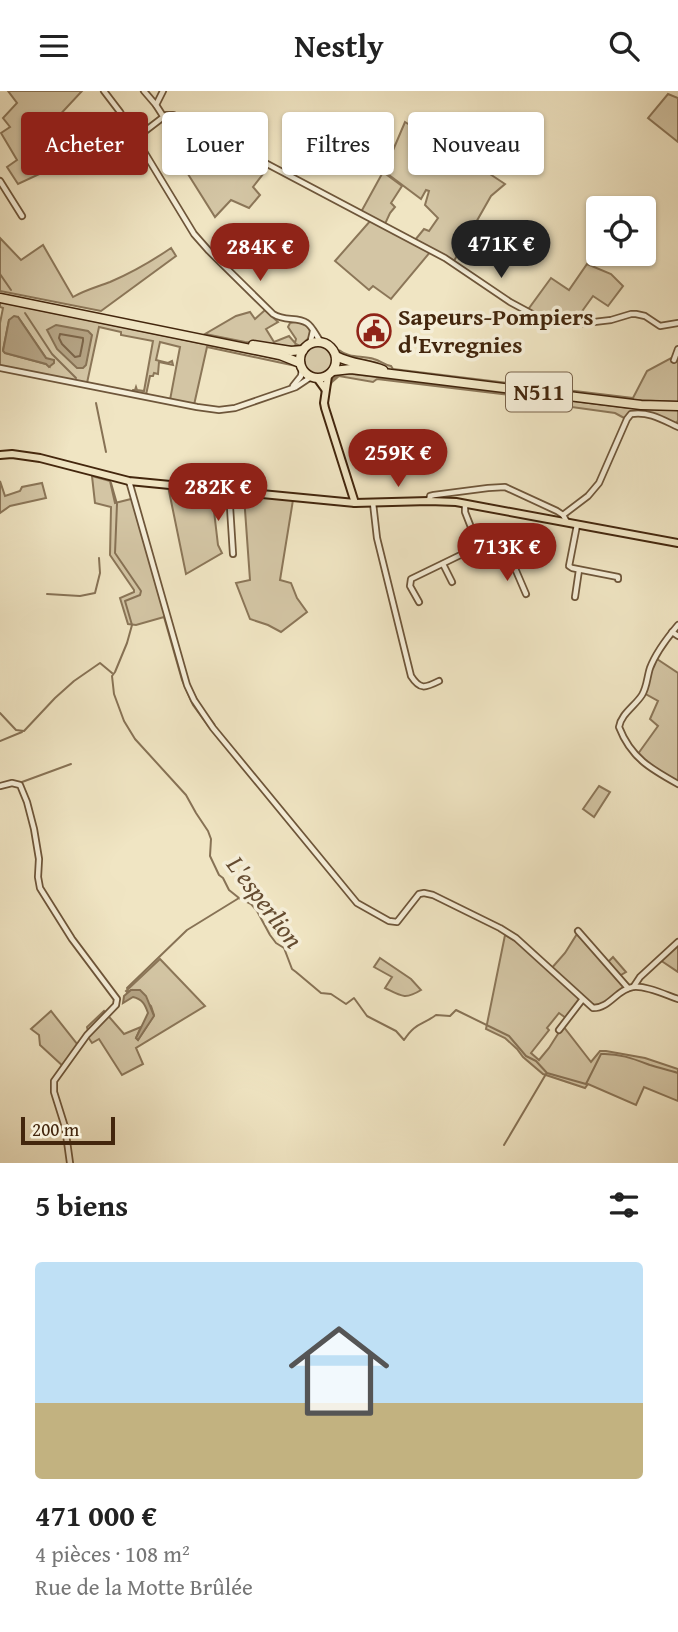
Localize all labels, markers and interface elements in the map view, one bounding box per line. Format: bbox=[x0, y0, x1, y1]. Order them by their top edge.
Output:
text: Nestly bbox=[294, 22, 384, 69]
icon: menu bbox=[35, 27, 73, 65]
icon: search bbox=[605, 27, 643, 65]
chip: Acheter bbox=[21, 112, 148, 175]
chip: Louer bbox=[162, 112, 268, 175]
chip: Filtres bbox=[282, 112, 394, 175]
chip: Nouveau bbox=[408, 112, 544, 175]
map controls bbox=[586, 196, 656, 266]
button: locate bbox=[586, 196, 656, 266]
pin: 471K € bbox=[444, 221, 558, 280]
pin: 284K € bbox=[203, 223, 317, 283]
text: 471K € bbox=[467, 226, 535, 259]
text: 284K € bbox=[226, 229, 294, 262]
place label: Sapeurs-Pompiers d'Evregnies bbox=[398, 299, 594, 362]
public building icon: Sapeurs-Pompiers d'Evregnies bbox=[355, 312, 393, 350]
road number: N511 bbox=[506, 373, 572, 411]
pin: 259K € bbox=[341, 429, 455, 489]
text: 259K € bbox=[364, 435, 432, 468]
pin: 282K € bbox=[161, 463, 275, 523]
text: 282K € bbox=[184, 469, 252, 502]
pin: 713K € bbox=[450, 524, 564, 583]
text: 713K € bbox=[473, 529, 541, 562]
water label: L'esperlion bbox=[217, 846, 313, 956]
scale bar bbox=[21, 1114, 116, 1146]
text: 200 m bbox=[32, 1115, 79, 1143]
text: 5 biens bbox=[35, 1183, 128, 1227]
icon: filters bbox=[605, 1186, 643, 1224]
icon: home bbox=[276, 1308, 402, 1434]
text: 471 000 € bbox=[35, 1493, 157, 1537]
text: 4 pièces · 108 m² bbox=[35, 1537, 190, 1570]
text: Rue de la Motte Brûlée bbox=[35, 1570, 253, 1603]

